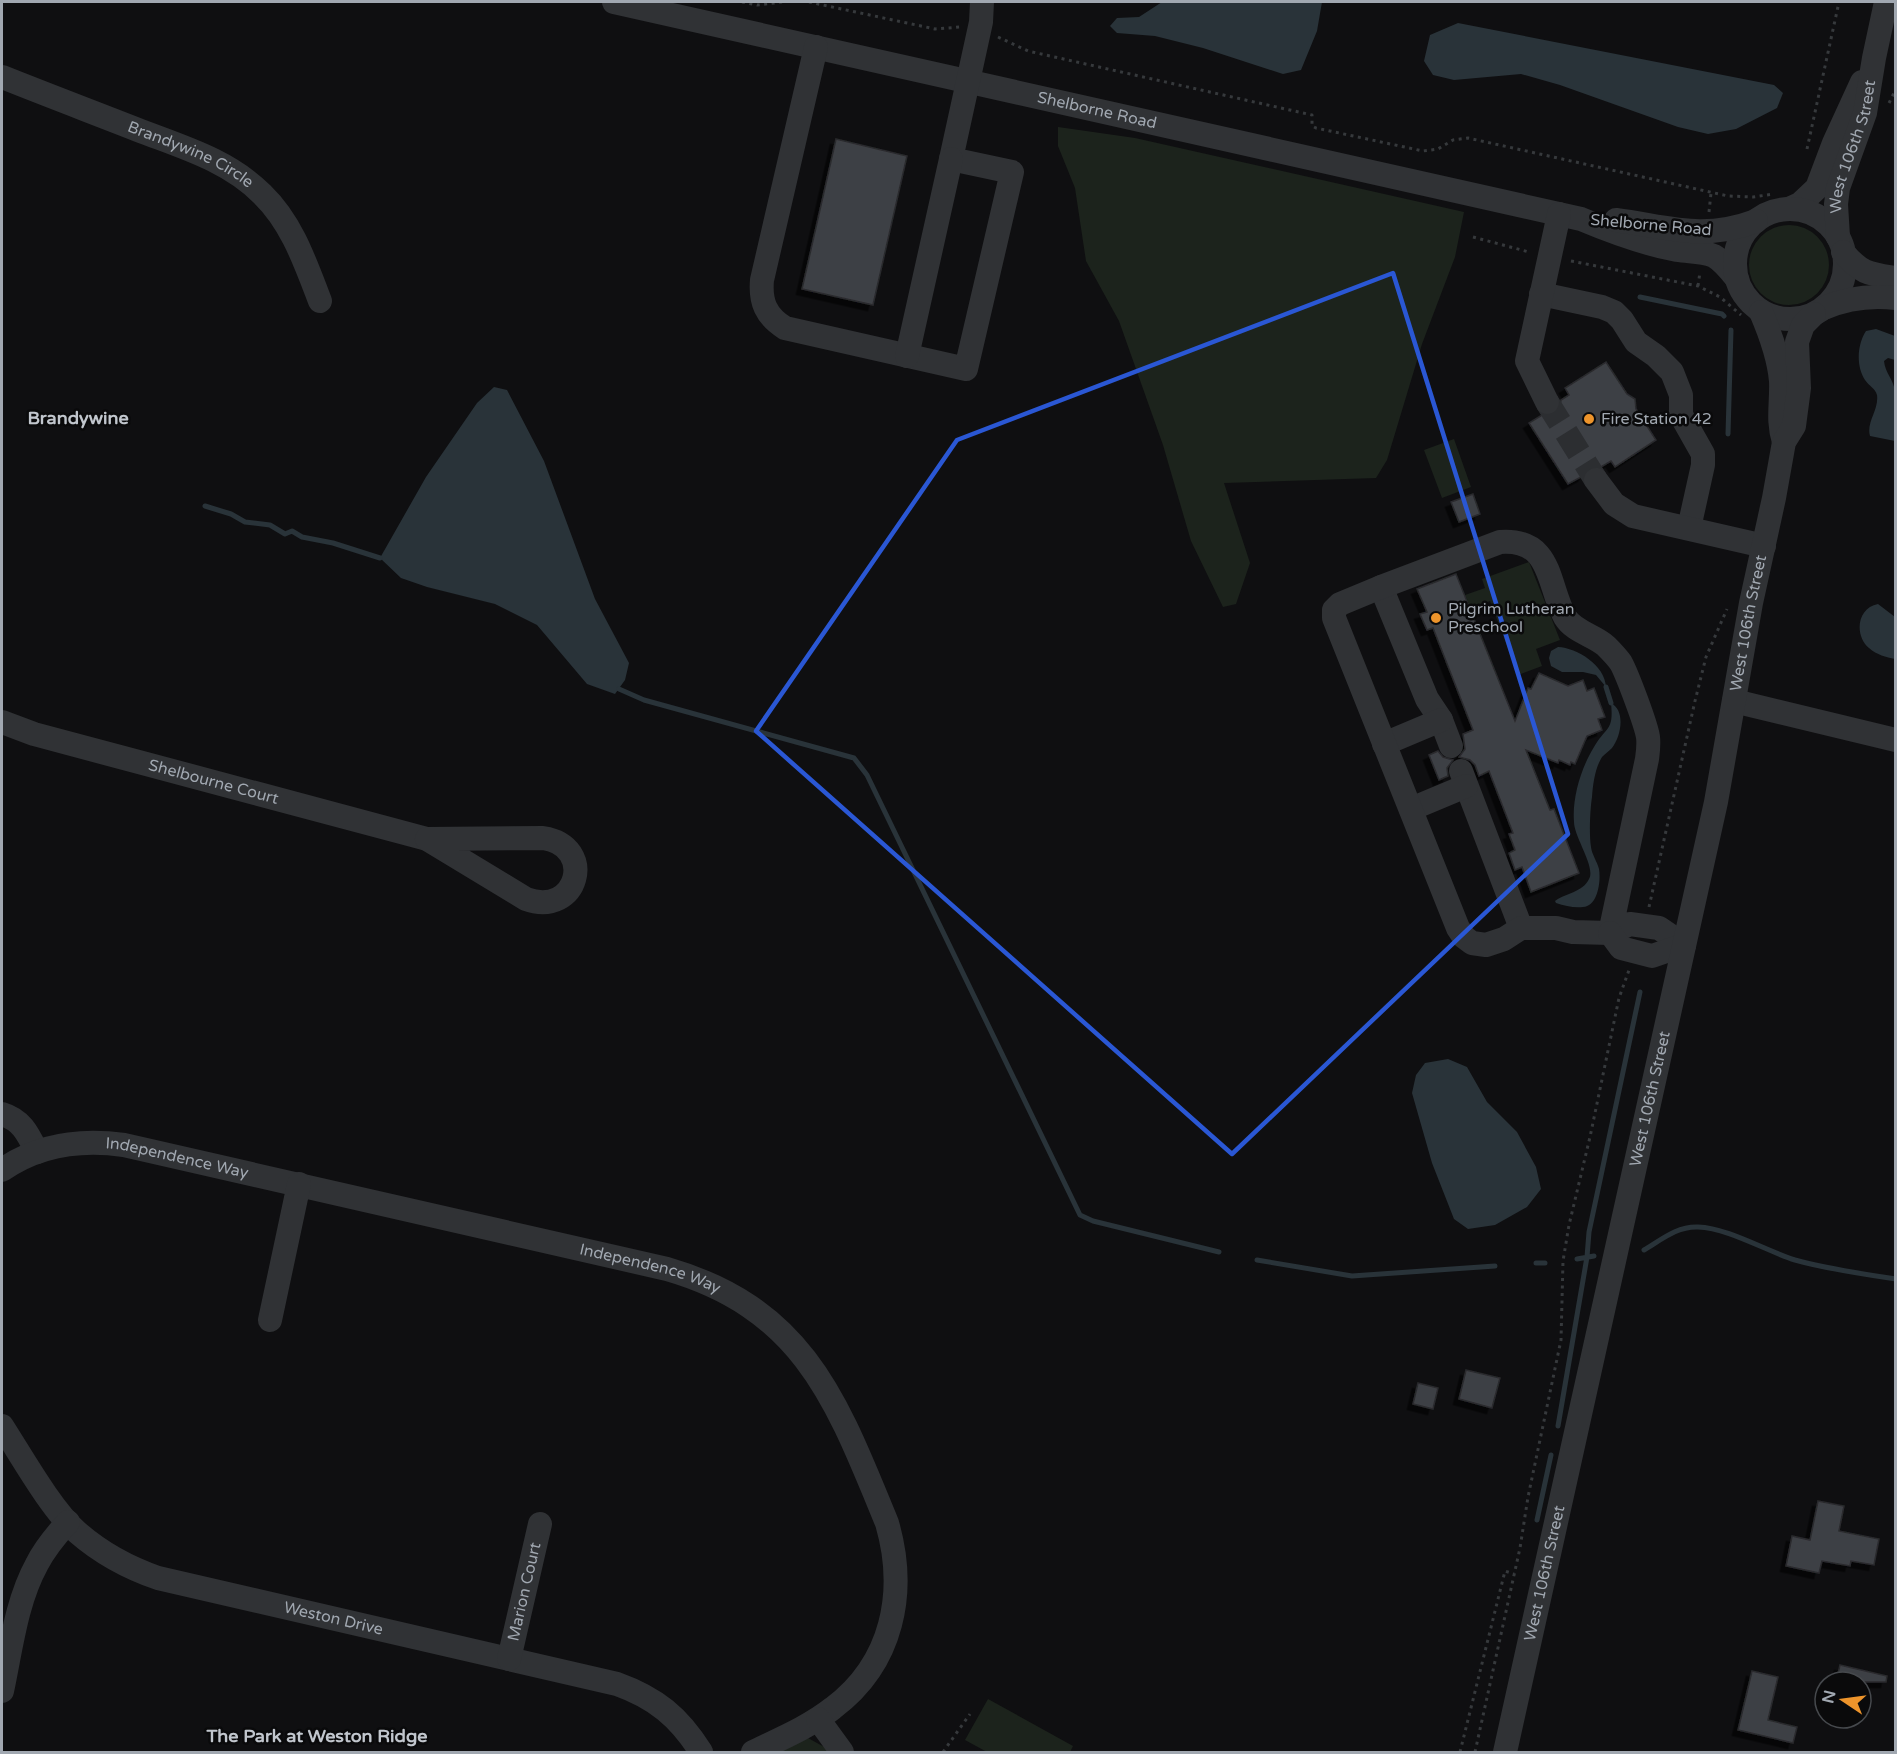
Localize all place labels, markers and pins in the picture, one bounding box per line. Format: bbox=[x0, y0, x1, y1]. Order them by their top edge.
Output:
place label: Fire Station 42 bbox=[1601, 409, 1712, 429]
marker: Fire Station 42 bbox=[1582, 412, 1596, 426]
place label: Pilgrim Lutheran Preschool bbox=[1448, 599, 1574, 637]
marker: Pilgrim Lutheran Preschool bbox=[1429, 611, 1443, 625]

